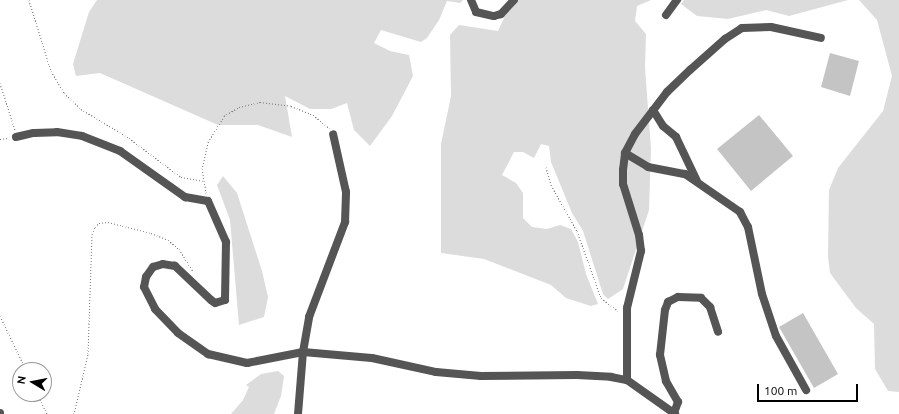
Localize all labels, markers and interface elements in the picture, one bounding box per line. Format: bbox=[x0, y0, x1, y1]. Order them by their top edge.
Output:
north arrow bbox=[12, 362, 52, 402]
text: N bbox=[15, 375, 28, 385]
scale bar bbox=[759, 376, 860, 402]
text: 100 m bbox=[764, 384, 797, 397]

